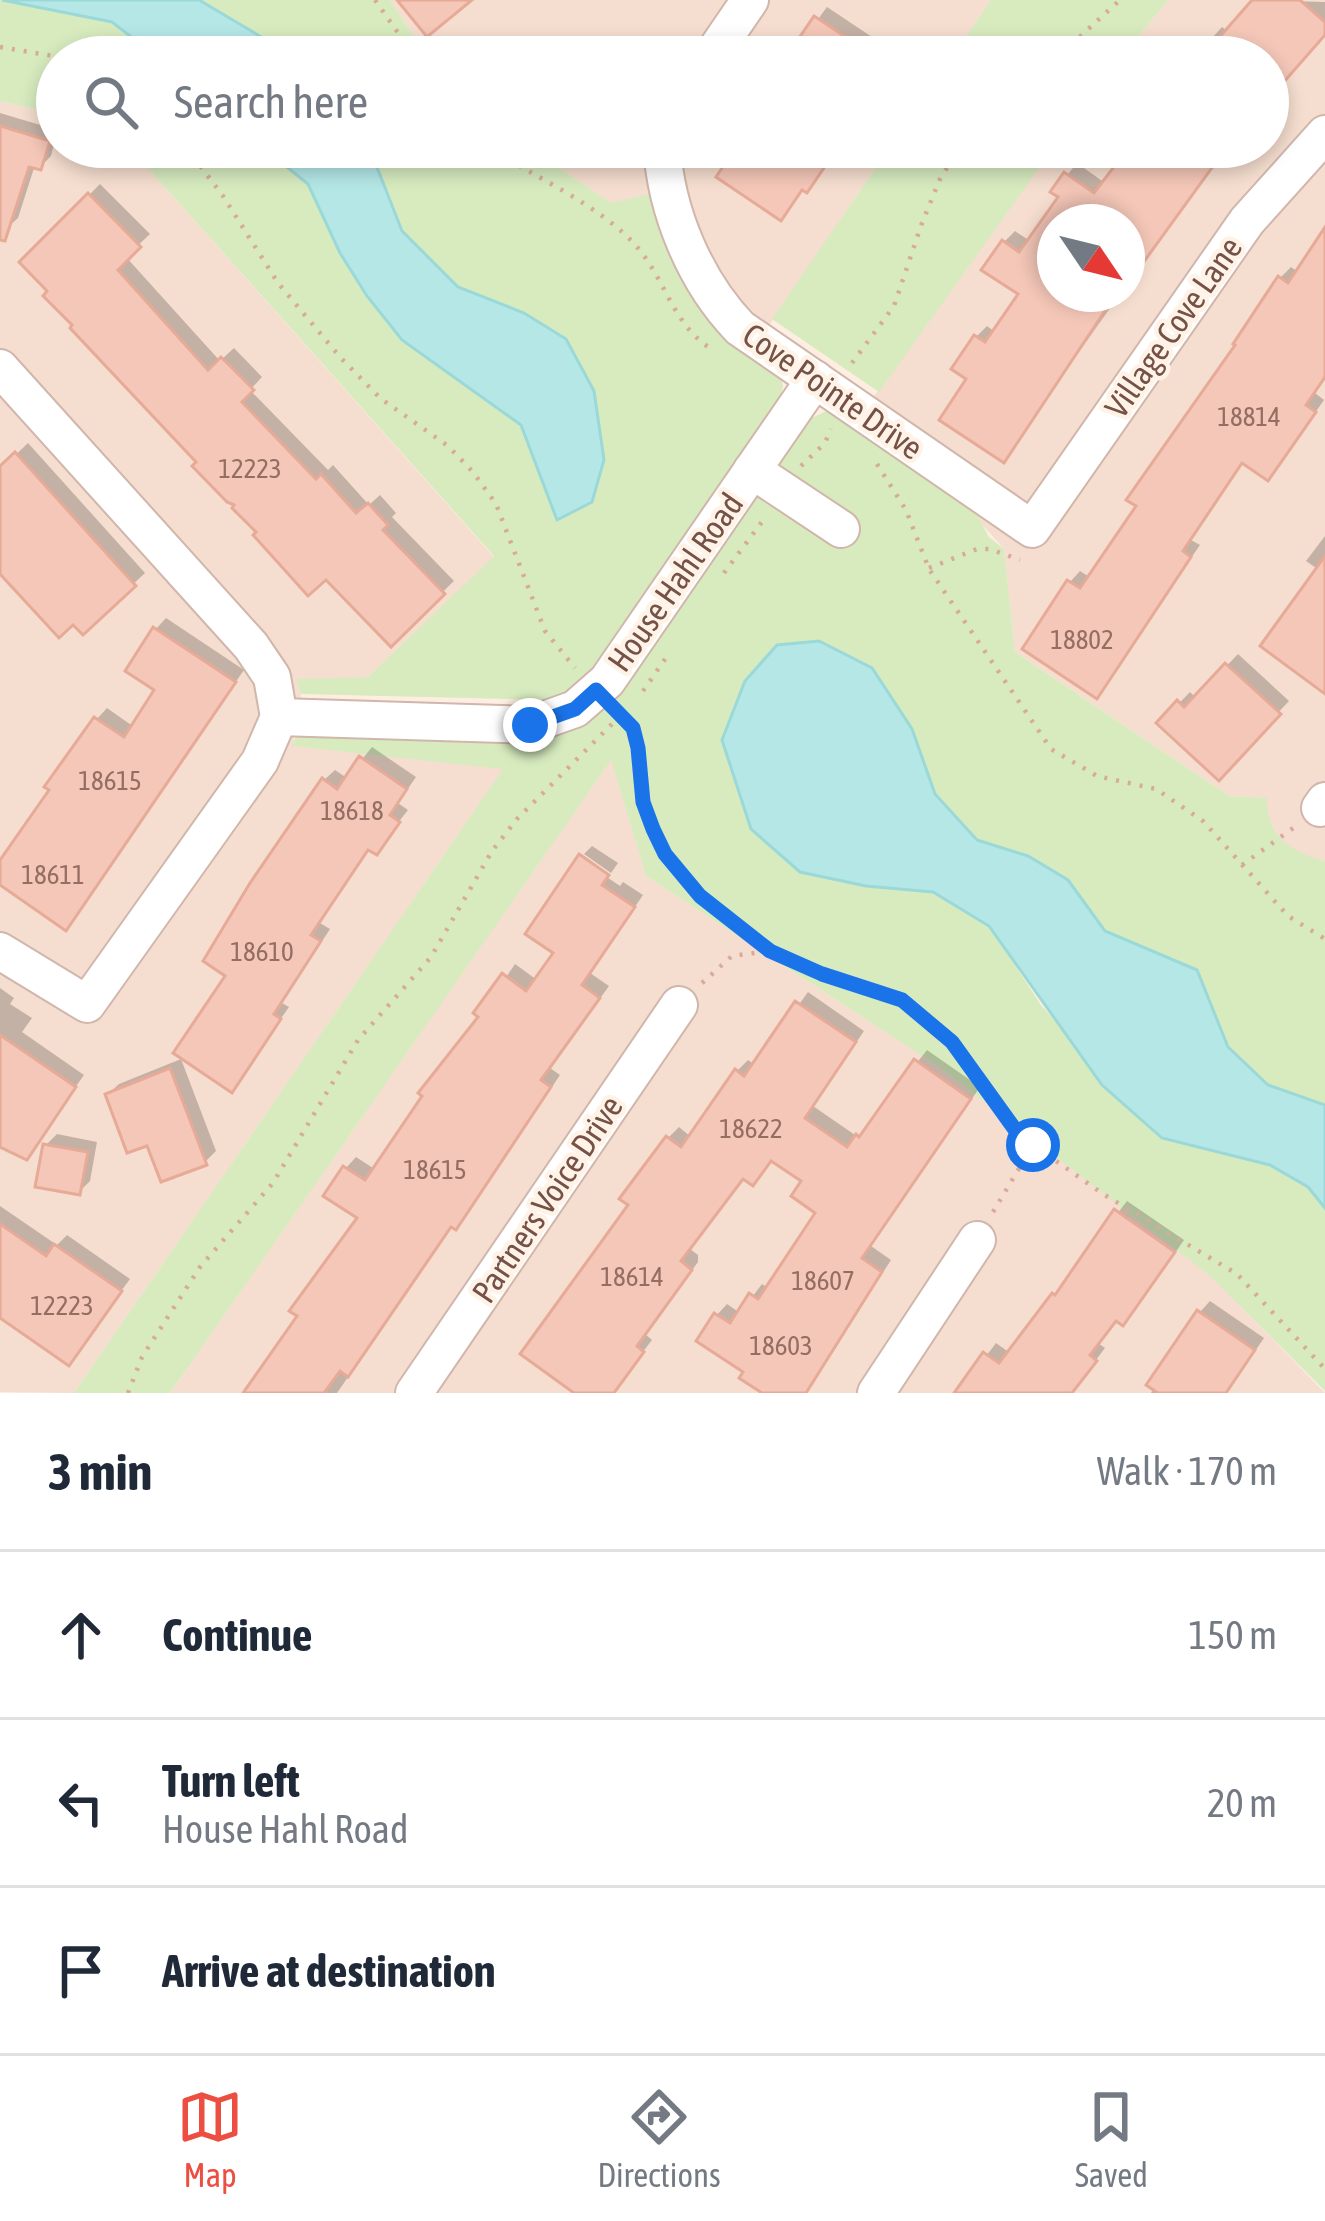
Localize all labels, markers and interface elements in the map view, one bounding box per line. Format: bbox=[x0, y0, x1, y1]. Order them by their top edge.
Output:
search box bbox=[36, 36, 1289, 168]
icon: search bbox=[78, 69, 144, 135]
text: Search here bbox=[174, 76, 368, 128]
north arrow bbox=[1037, 204, 1145, 312]
street label: Village Cove Lane bbox=[1097, 229, 1249, 425]
street label: Cove Pointe Drive bbox=[736, 315, 930, 467]
house number: 18814 bbox=[1217, 401, 1281, 432]
house number: 12223 bbox=[218, 453, 282, 484]
street label: House Hahl Road bbox=[600, 486, 750, 678]
house number: 18802 bbox=[1050, 624, 1114, 655]
route end bbox=[503, 698, 557, 752]
house number: 18615 bbox=[78, 765, 142, 796]
house number: 18618 bbox=[320, 795, 384, 826]
house number: 18611 bbox=[21, 859, 85, 890]
house number: 18610 bbox=[230, 936, 294, 967]
street label: Partners Voice Drive bbox=[464, 1089, 630, 1309]
house number: 18622 bbox=[719, 1113, 783, 1144]
route start bbox=[1006, 1118, 1060, 1172]
house number: 18615 bbox=[403, 1154, 467, 1185]
house number: 18614 bbox=[600, 1261, 664, 1292]
house number: 18607 bbox=[791, 1265, 855, 1296]
house number: 12223 bbox=[30, 1290, 94, 1321]
house number: 18603 bbox=[749, 1330, 813, 1361]
text: 3 min bbox=[48, 1442, 152, 1501]
text: Walk · 170 m bbox=[1097, 1449, 1277, 1493]
icon: ahead bbox=[48, 1602, 114, 1668]
text: Continue bbox=[162, 1609, 313, 1661]
text: 150 m bbox=[1189, 1613, 1277, 1657]
text: Turn left bbox=[162, 1755, 300, 1807]
icon: left bbox=[48, 1770, 114, 1836]
text: 20 m bbox=[1207, 1781, 1277, 1825]
text: House Hahl Road bbox=[162, 1807, 408, 1851]
icon: arrive bbox=[48, 1938, 114, 2004]
text: Arrive at destination bbox=[162, 1945, 496, 1997]
tab: Map bbox=[177, 2084, 243, 2194]
tab: Directions bbox=[597, 2084, 721, 2194]
tab: Saved bbox=[1075, 2084, 1148, 2194]

